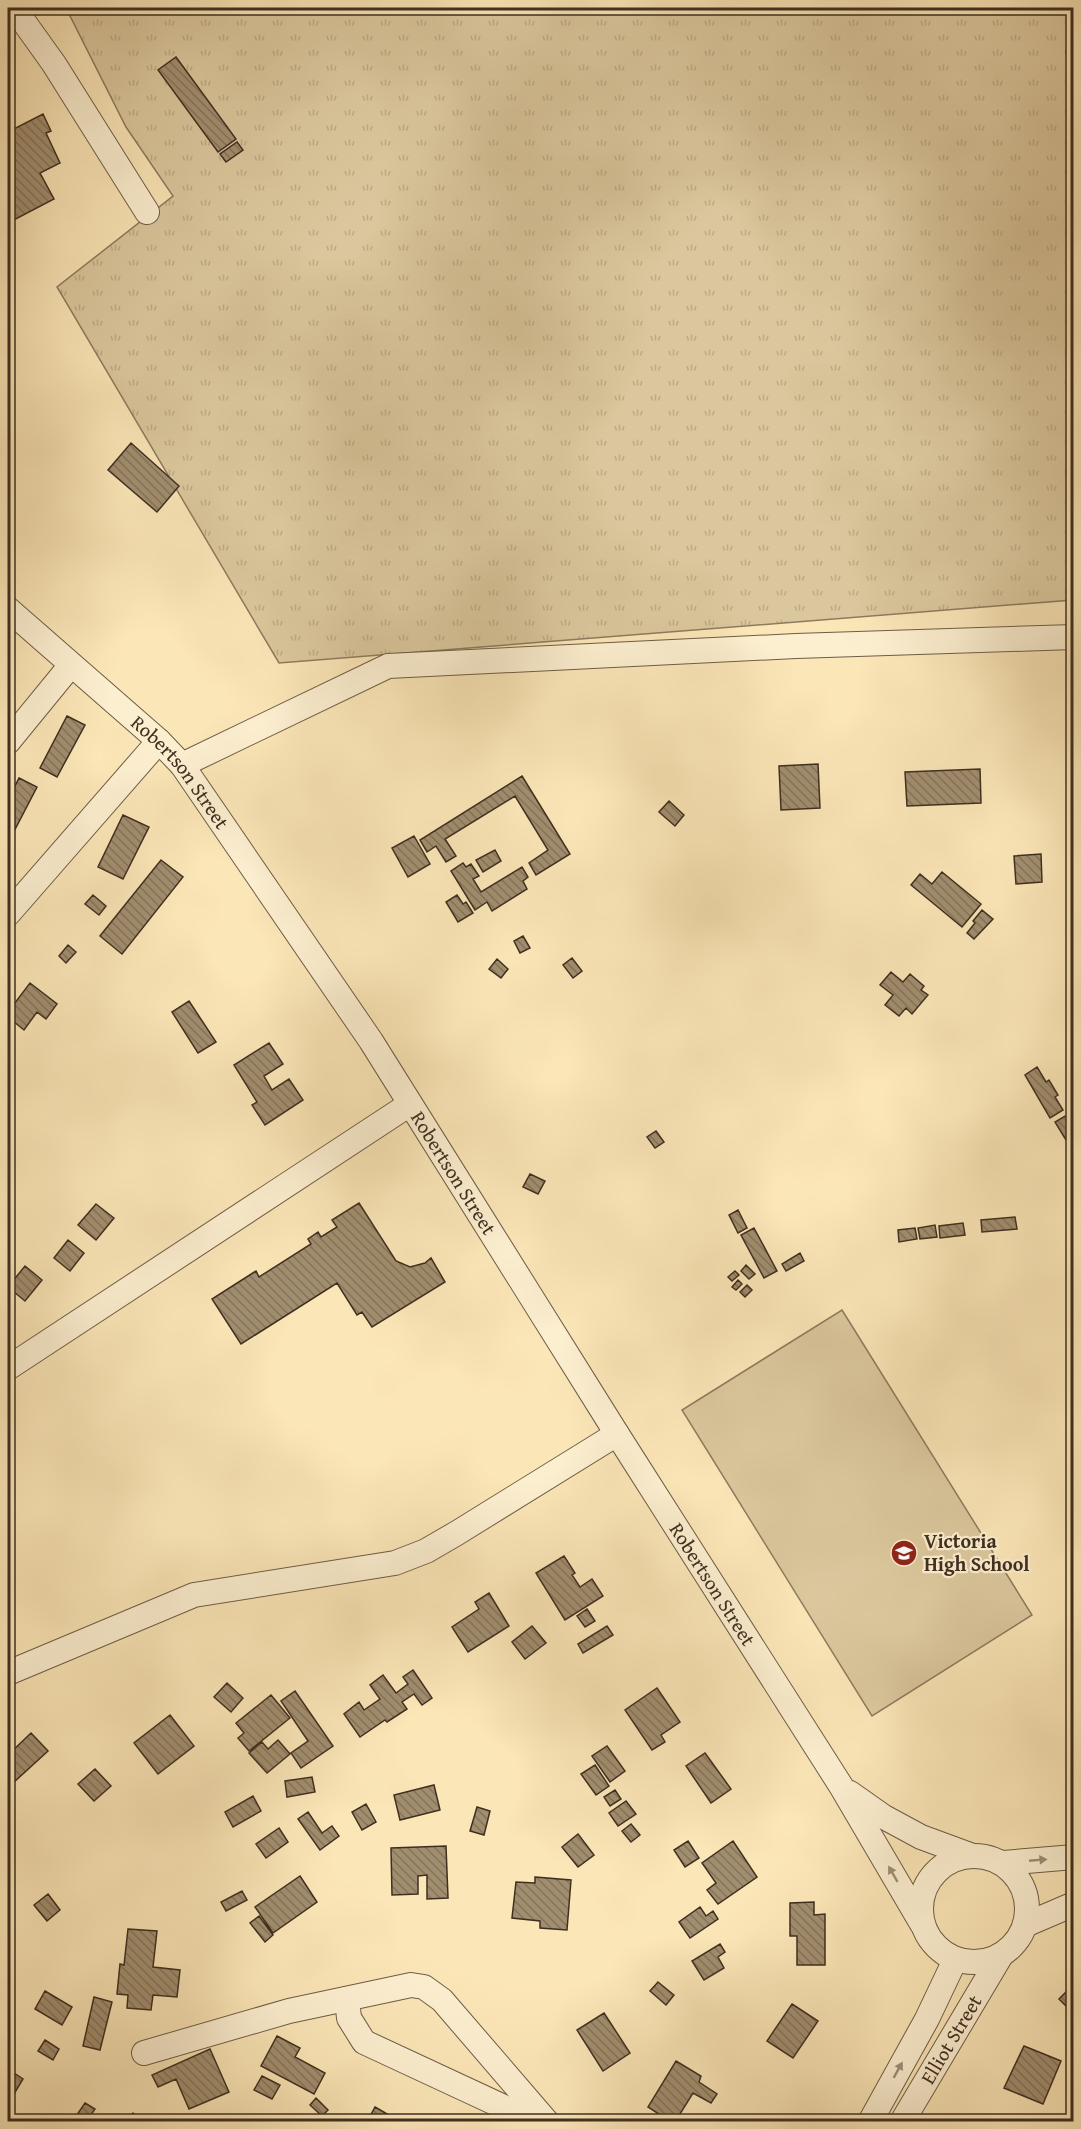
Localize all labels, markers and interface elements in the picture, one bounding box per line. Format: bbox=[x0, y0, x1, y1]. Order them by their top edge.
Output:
street label: Robertson Street bbox=[125, 708, 237, 835]
street label: Robertson Street bbox=[404, 1105, 504, 1240]
street label: Robertson Street bbox=[663, 1517, 763, 1651]
place label: Victoria High School bbox=[924, 1526, 1030, 1578]
school or university icon: Victoria High School bbox=[889, 1538, 919, 1568]
one-way arrow bbox=[1029, 1856, 1048, 1865]
one-way arrow bbox=[887, 1866, 898, 1882]
street label: Elliot Street bbox=[913, 1989, 988, 2089]
one-way arrow bbox=[893, 2062, 903, 2079]

